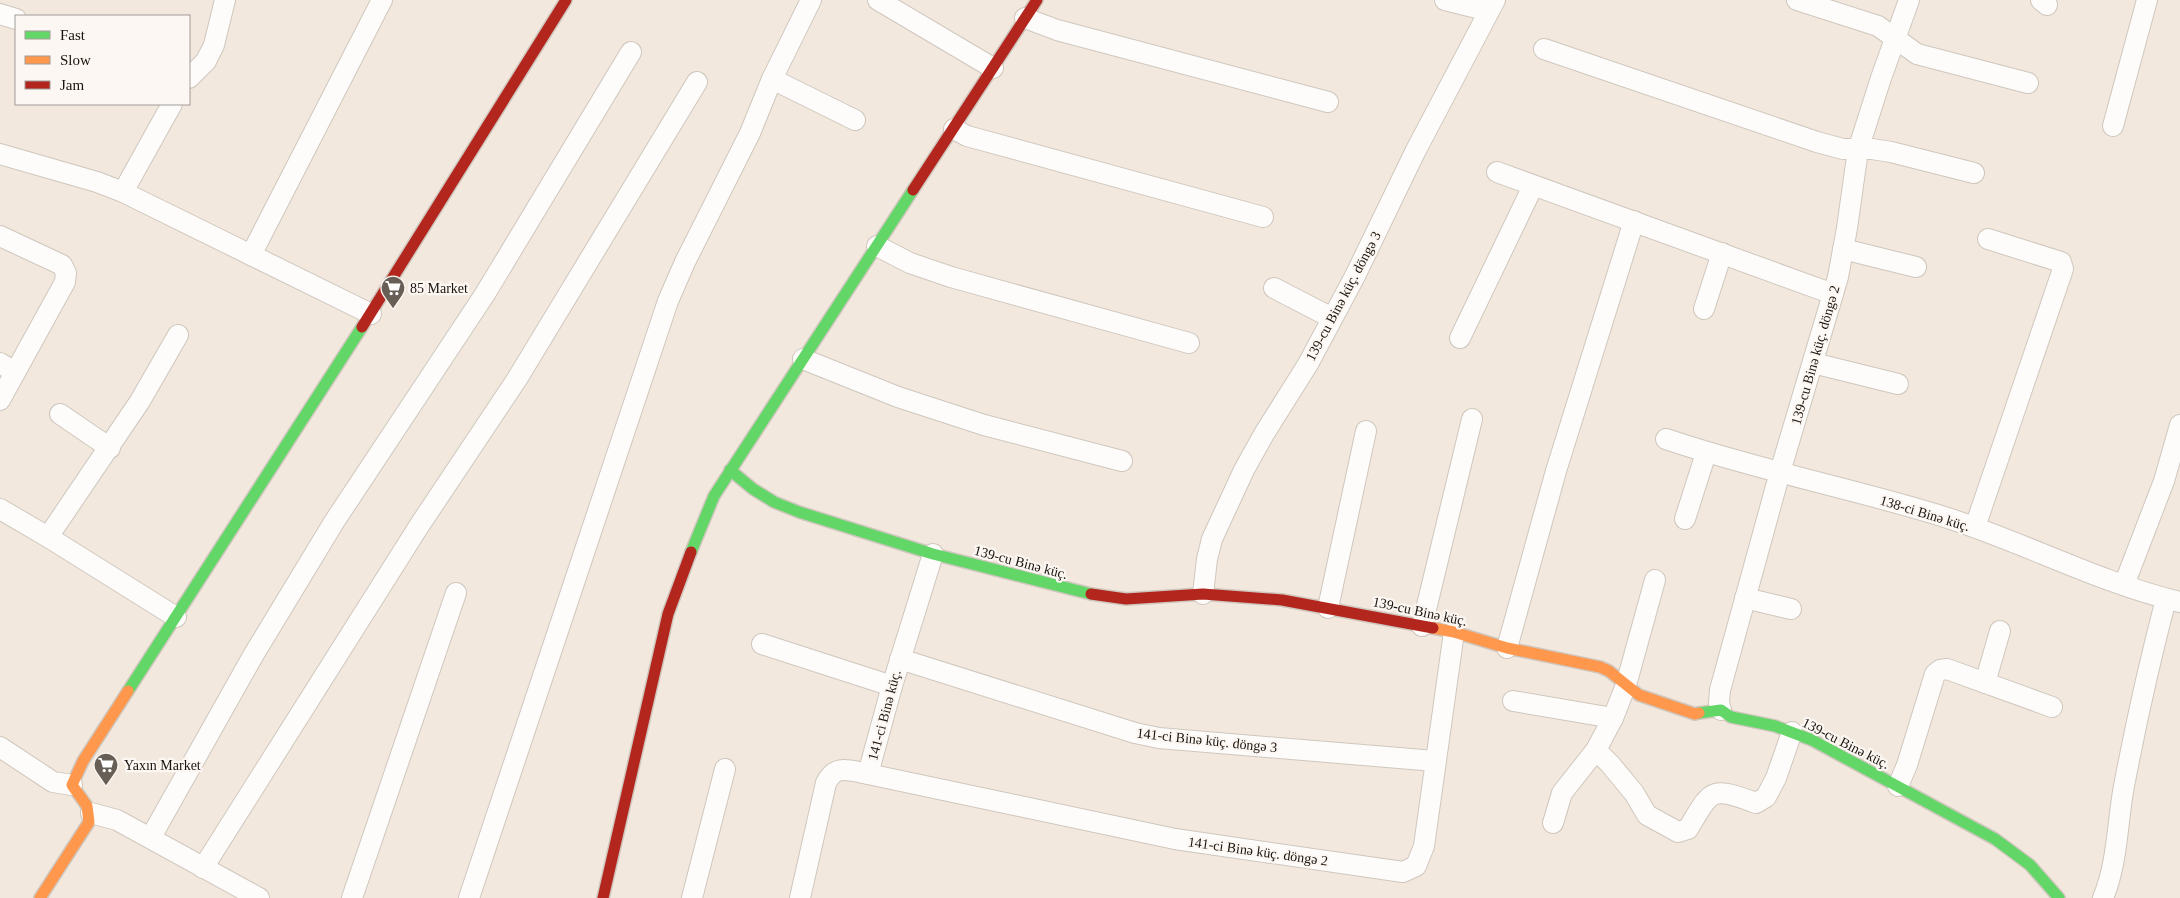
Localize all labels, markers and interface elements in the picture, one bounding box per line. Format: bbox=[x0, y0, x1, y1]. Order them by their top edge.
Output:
legend bbox=[15, 15, 190, 105]
text: Fast bbox=[60, 27, 86, 43]
text: Slow bbox=[60, 52, 91, 68]
text: Jam bbox=[60, 77, 84, 93]
street label: 139-cu Binə küç. döngə 3 bbox=[1303, 229, 1384, 363]
supermarket icon: 85 Market bbox=[380, 275, 406, 309]
place label: 85 Market bbox=[410, 281, 468, 296]
street label: 139-cu Binə küç. döngə 2 bbox=[1788, 284, 1843, 427]
street label: 138-ci Binə küç. bbox=[1878, 493, 1971, 534]
street label: 139-cu Binə küç. bbox=[973, 543, 1069, 582]
street label: 139-cu Binə küç. bbox=[1371, 594, 1468, 629]
street label: 141-ci Binə küç. bbox=[865, 668, 904, 762]
street label: 139-cu Binə küç. bbox=[1800, 715, 1892, 772]
street label: 141-ci Binə küç. döngə 3 bbox=[1136, 726, 1278, 755]
supermarket icon: Yaxın Market bbox=[93, 752, 119, 786]
place label: Yaxın Market bbox=[124, 758, 201, 773]
street label: 141-ci Binə küç. döngə 2 bbox=[1187, 834, 1329, 869]

